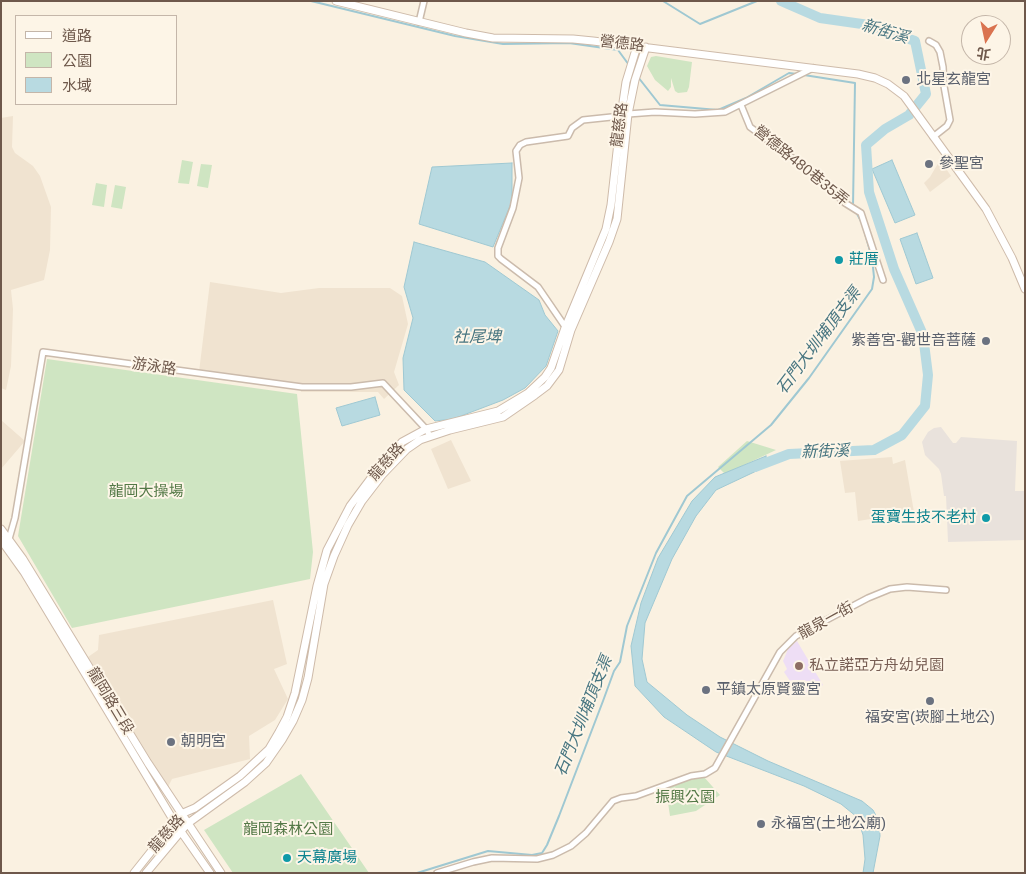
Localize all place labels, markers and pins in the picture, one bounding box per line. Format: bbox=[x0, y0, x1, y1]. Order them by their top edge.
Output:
place label: 北星玄龍宮 bbox=[916, 71, 991, 89]
marker: 北星玄龍宮 bbox=[900, 74, 912, 86]
place label: 參聖宮 bbox=[939, 155, 984, 173]
marker: 參聖宮 bbox=[923, 158, 935, 170]
place label: 莊厝 bbox=[849, 251, 879, 269]
marker: 莊厝 bbox=[833, 254, 845, 266]
place label: 紫善宮-觀世音菩薩 bbox=[851, 332, 976, 350]
marker: 紫善宮-觀世音菩薩 bbox=[980, 335, 992, 347]
place label: 蛋寶生技不老村 bbox=[871, 509, 976, 527]
marker: 蛋寶生技不老村 bbox=[980, 512, 992, 524]
place label: 私立諾亞方舟幼兒園 bbox=[809, 657, 944, 675]
marker: 私立諾亞方舟幼兒園 bbox=[793, 660, 805, 672]
place label: 平鎮太原賢靈宮 bbox=[716, 681, 821, 699]
marker: 平鎮太原賢靈宮 bbox=[700, 684, 712, 696]
marker: 福安宮(崁腳土地公) bbox=[924, 695, 936, 707]
place label: 福安宮(崁腳土地公) bbox=[865, 709, 995, 727]
place label: 朝明宮 bbox=[181, 733, 226, 751]
marker: 朝明宮 bbox=[165, 736, 177, 748]
place label: 永福宮(土地公廟) bbox=[771, 815, 886, 833]
marker: 永福宮(土地公廟) bbox=[755, 818, 767, 830]
place label: 天幕廣場 bbox=[297, 849, 357, 867]
marker: 天幕廣場 bbox=[281, 852, 293, 864]

